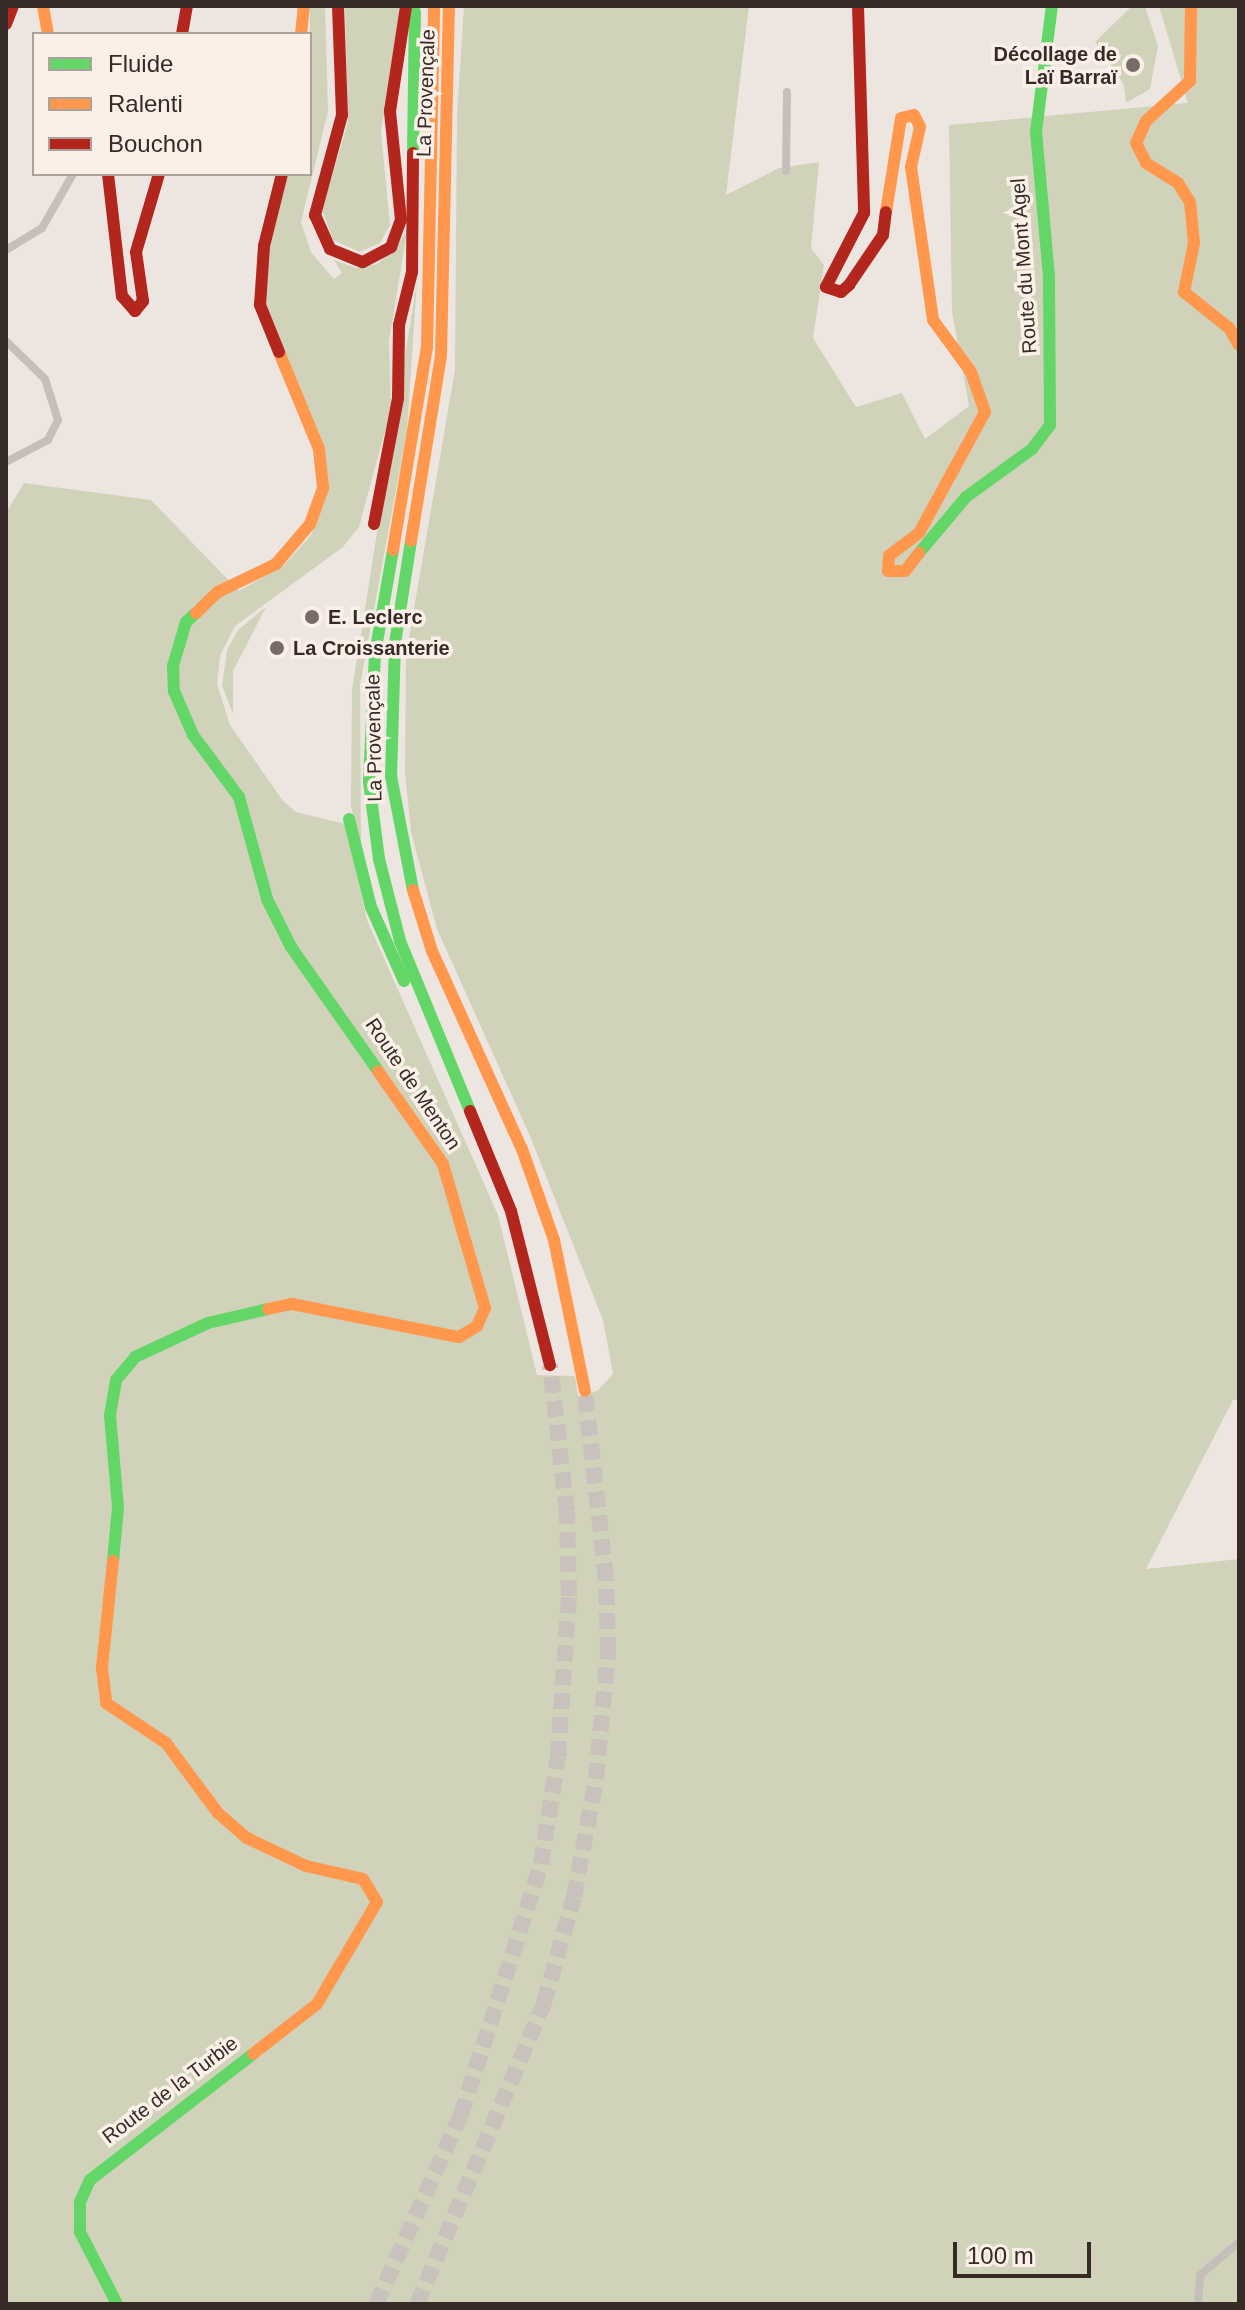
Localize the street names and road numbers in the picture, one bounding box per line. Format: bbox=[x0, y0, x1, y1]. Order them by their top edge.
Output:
street label: La Provençale bbox=[412, 29, 440, 157]
street label: Route du Mont Agel bbox=[1006, 177, 1042, 355]
street label: La Provençale bbox=[361, 674, 387, 802]
street label: Route de Menton bbox=[360, 1014, 466, 1154]
street label: Route de la Turbie bbox=[97, 2031, 243, 2149]

